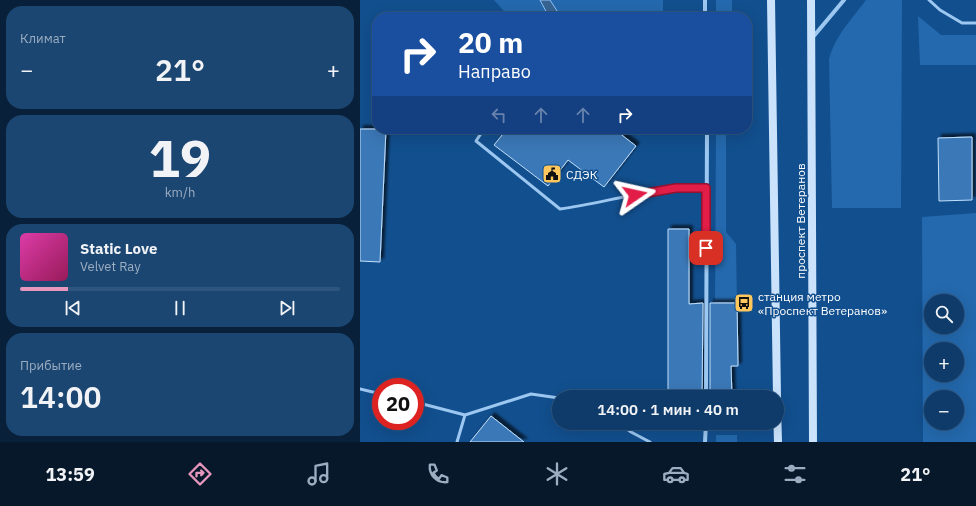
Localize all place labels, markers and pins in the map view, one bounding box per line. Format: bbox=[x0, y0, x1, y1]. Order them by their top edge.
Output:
public building icon: СДЭК bbox=[541, 163, 563, 185]
place label: СДЭК bbox=[566, 167, 598, 182]
pin bbox=[689, 231, 723, 265]
place label: станция метро «Проспект Ветеранов» bbox=[758, 289, 887, 318]
bus stop icon: станция метро «Проспект Ветеранов» bbox=[733, 292, 755, 314]

